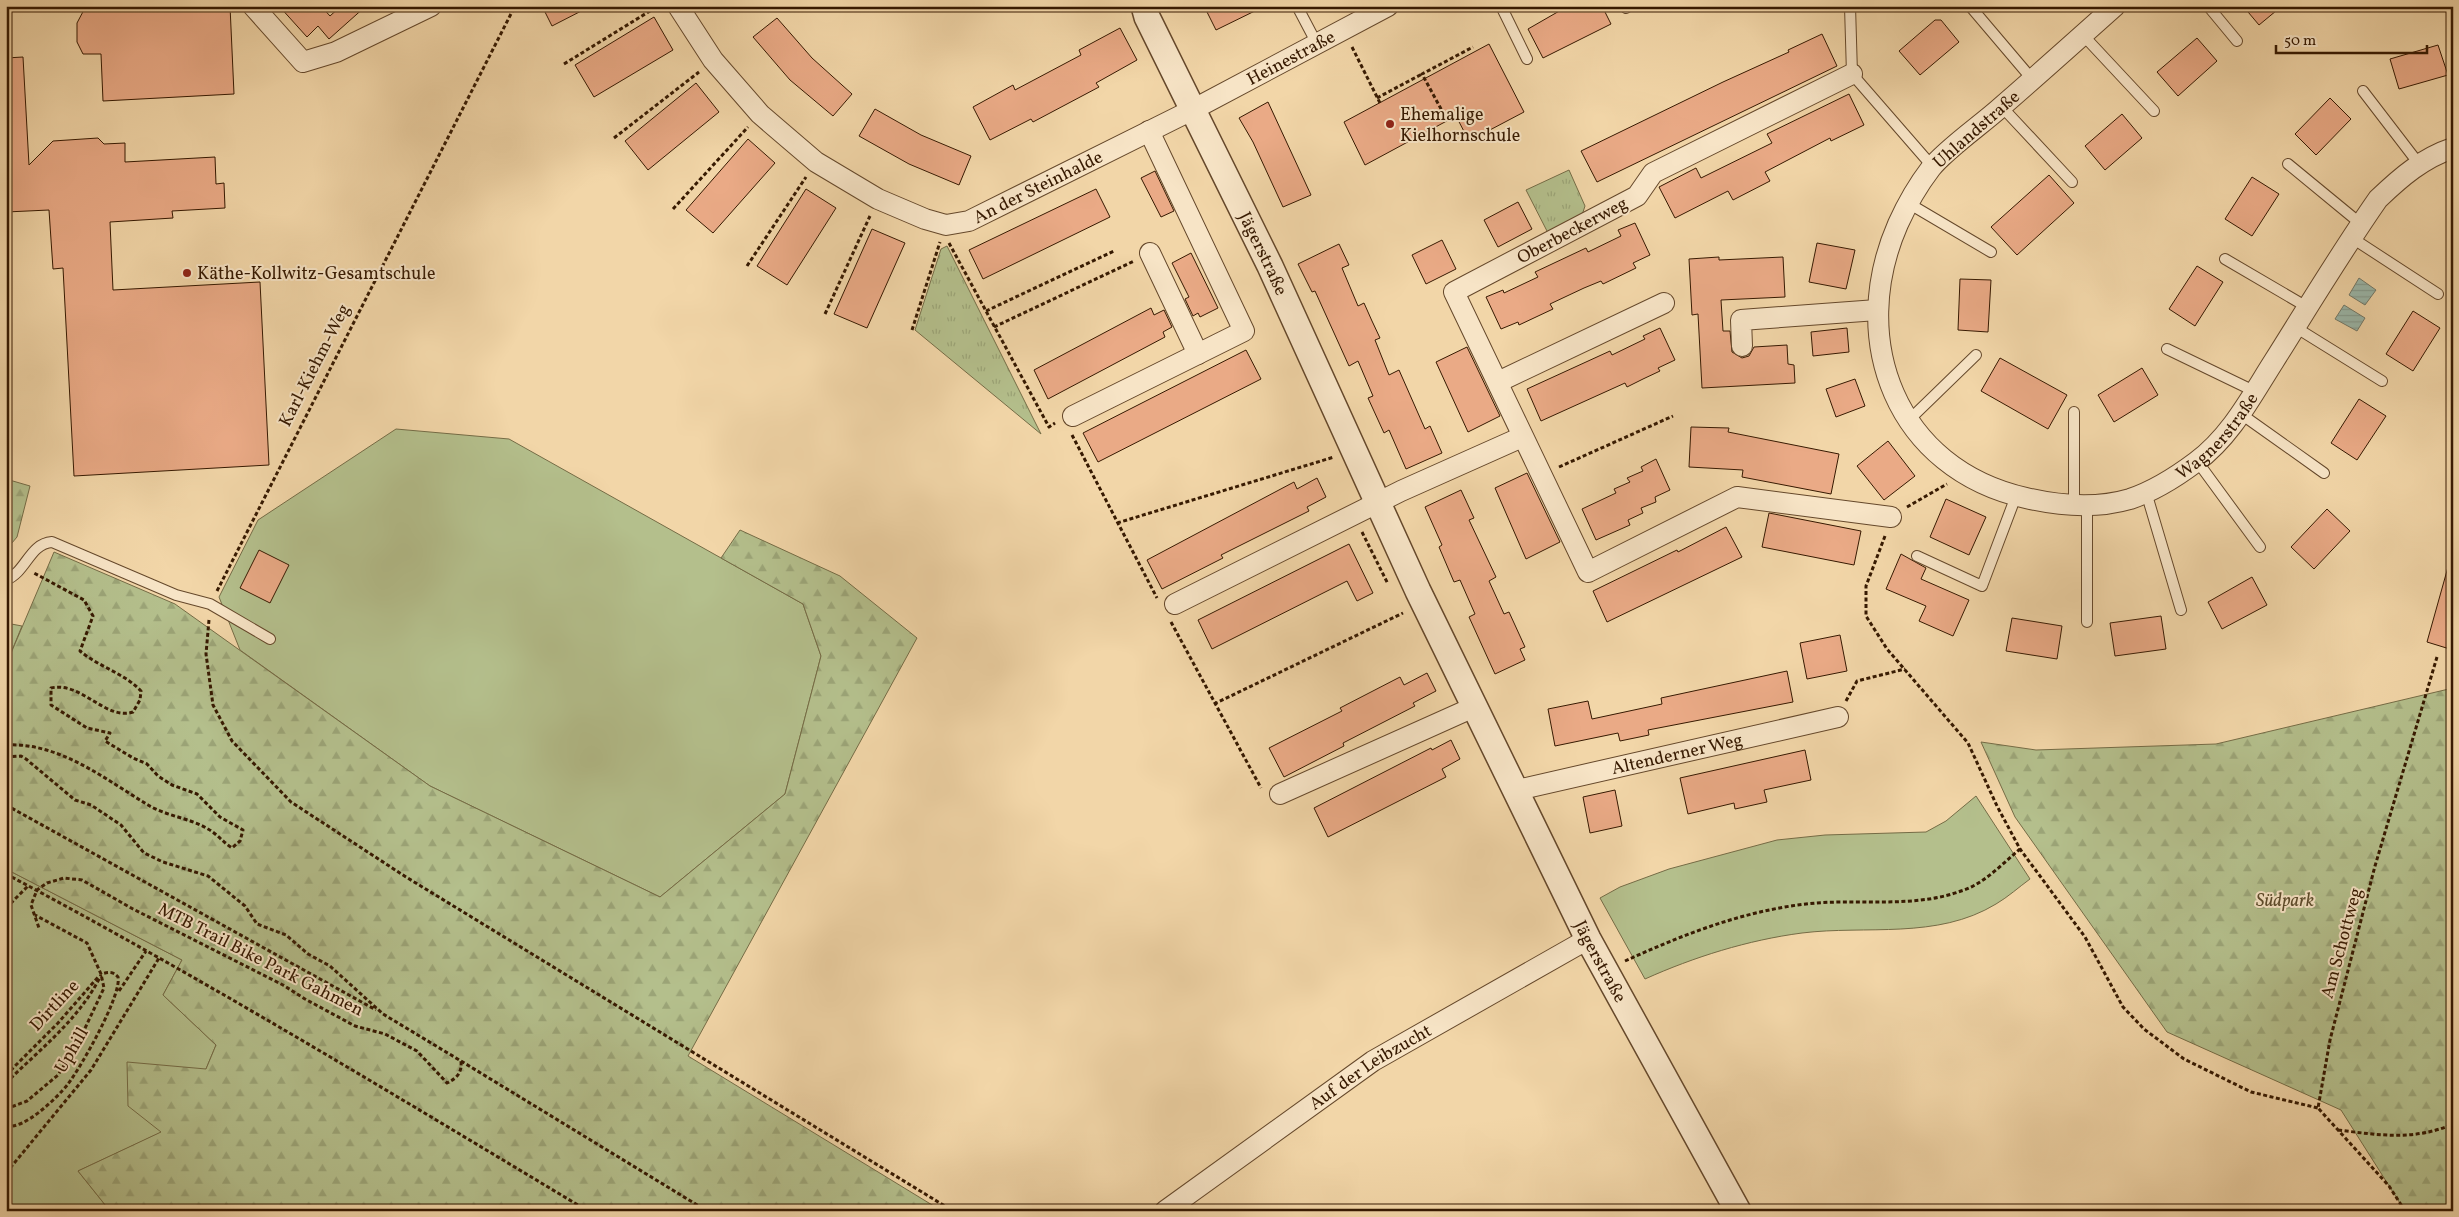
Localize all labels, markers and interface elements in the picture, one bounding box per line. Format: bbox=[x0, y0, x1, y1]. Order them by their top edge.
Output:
scale bar bbox=[2276, 22, 2428, 54]
street label: Heinestraße bbox=[1243, 25, 1340, 93]
text: 50 m bbox=[2284, 31, 2316, 52]
street label: Uhlandstraße bbox=[1928, 85, 2026, 175]
place label: Ehemalige Kielhornschule bbox=[1400, 103, 1520, 149]
marker: Ehemalige Kielhornschule bbox=[1384, 118, 1396, 130]
street label: An der Steinhalde bbox=[970, 145, 1107, 231]
street label: Oberbeckerweg bbox=[1513, 192, 1633, 271]
street label: Jägerstraße bbox=[1231, 208, 1293, 300]
place label: Käthe-Kollwitz-Gesamtschule bbox=[197, 262, 435, 287]
marker: Käthe-Kollwitz-Gesamtschule bbox=[181, 267, 193, 279]
street label: Karl-Kiehm-Weg bbox=[274, 300, 357, 431]
street label: Wagnerstraße bbox=[2171, 388, 2265, 487]
street label: Altenderner Weg bbox=[1609, 728, 1745, 782]
street label: Am Schottweg bbox=[2316, 885, 2369, 1002]
park label: Südpark bbox=[2256, 889, 2314, 914]
street label: MTB Trail Bike Park Gahmen bbox=[153, 897, 368, 1023]
street label: Jägerstraße bbox=[1567, 917, 1632, 1007]
street label: Dirtline bbox=[25, 975, 86, 1037]
street label: Auf der Leibzucht bbox=[1305, 1019, 1437, 1117]
street label: Uphill bbox=[49, 1023, 95, 1078]

